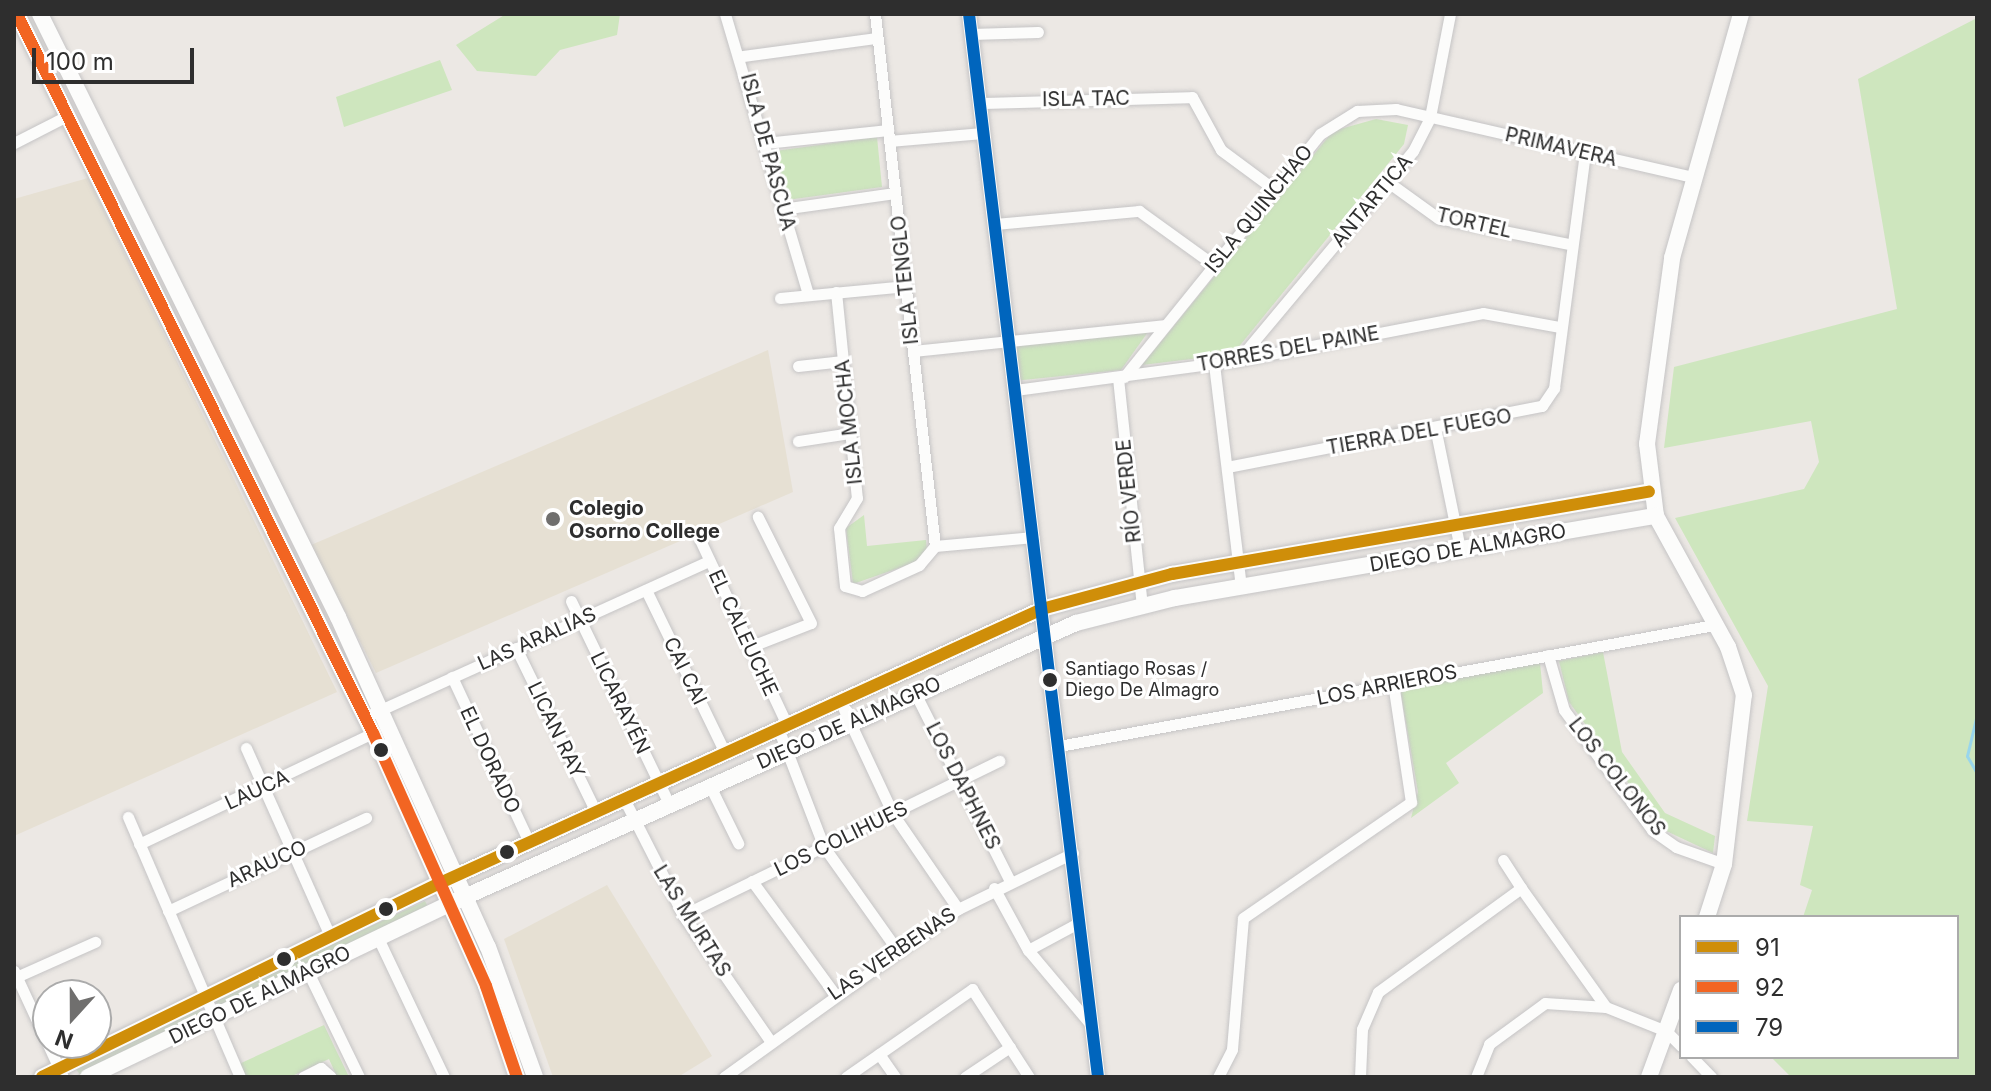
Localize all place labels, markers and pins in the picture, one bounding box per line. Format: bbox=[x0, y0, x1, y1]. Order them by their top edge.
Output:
place label: Colegio Osorno College bbox=[569, 496, 720, 543]
marker: Colegio Osorno College bbox=[544, 510, 562, 528]
place label: Santiago Rosas / Diego De Almagro bbox=[1065, 659, 1219, 702]
marker: Santiago Rosas / Diego De Almagro bbox=[1042, 672, 1058, 688]
unlabelled marker bbox=[373, 742, 389, 758]
unlabelled marker bbox=[499, 844, 515, 860]
unlabelled marker bbox=[378, 901, 394, 917]
unlabelled marker bbox=[276, 951, 292, 967]

